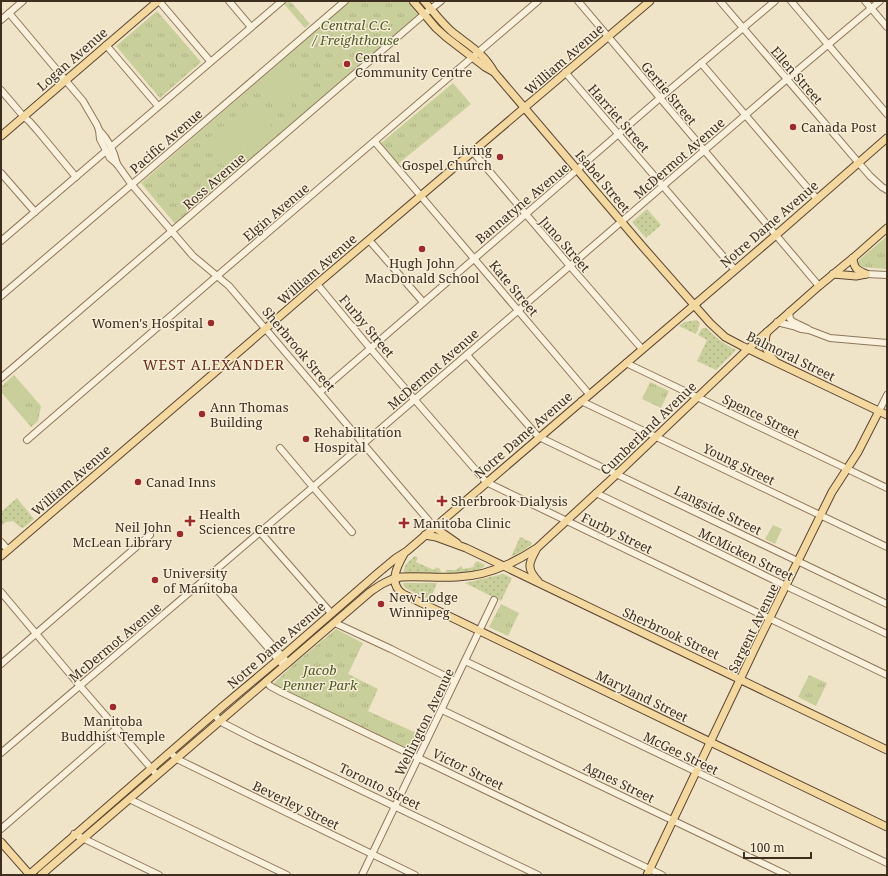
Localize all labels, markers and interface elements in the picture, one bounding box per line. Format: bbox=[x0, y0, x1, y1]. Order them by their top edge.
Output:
park label: Central C.C. / Freighthouse bbox=[311, 16, 400, 49]
street label: William Avenue bbox=[521, 20, 607, 98]
street label: Logan Avenue bbox=[33, 23, 111, 95]
street label: Ellen Street bbox=[767, 42, 827, 108]
place label: Central Community Centre bbox=[355, 48, 472, 81]
street label: Gertie Street bbox=[637, 57, 701, 129]
marker: Central Community Centre bbox=[342, 59, 352, 69]
street label: Harriet Street bbox=[584, 80, 654, 156]
street label: Pacific Avenue bbox=[126, 104, 206, 178]
street label: McDermot Avenue bbox=[630, 113, 728, 203]
place label: Canada Post bbox=[801, 118, 877, 136]
marker: Canada Post bbox=[788, 122, 798, 132]
place label: Living Gospel Church bbox=[402, 141, 492, 174]
street label: Isabel Street bbox=[571, 146, 635, 216]
street label: Ross Avenue bbox=[179, 149, 249, 213]
marker: Living Gospel Church bbox=[495, 152, 505, 162]
street label: Bannatyne Avenue bbox=[471, 158, 573, 248]
street label: Notre Dame Avenue bbox=[716, 176, 822, 272]
street label: Elgin Avenue bbox=[239, 179, 313, 245]
street label: Juno Street bbox=[535, 212, 595, 276]
street label: William Avenue bbox=[274, 230, 360, 308]
marker: Hugh John MacDonald School bbox=[417, 244, 427, 254]
place label: Hugh John MacDonald School bbox=[365, 254, 479, 287]
street label: Kate Street bbox=[485, 256, 543, 320]
street label: Furby Street bbox=[335, 291, 399, 362]
street label: Sherbrook Street bbox=[258, 303, 340, 395]
place label: Women's Hospital bbox=[92, 314, 203, 332]
marker: Women's Hospital bbox=[206, 318, 216, 328]
street label: McDermot Avenue bbox=[384, 324, 482, 414]
street label: Balmoral Street bbox=[744, 327, 839, 385]
district label: WEST ALEXANDER bbox=[143, 355, 285, 374]
street label: Cumberland Avenue bbox=[596, 377, 700, 479]
street label: Notre Dame Avenue bbox=[470, 387, 576, 483]
street label: Spence Street bbox=[720, 390, 803, 443]
place label: Ann Thomas Building bbox=[210, 398, 289, 431]
marker: Ann Thomas Building bbox=[197, 409, 207, 419]
place label: Rehabilitation Hospital bbox=[314, 423, 403, 456]
marker: Rehabilitation Hospital bbox=[301, 434, 311, 444]
street label: Young Street bbox=[699, 438, 778, 489]
street label: William Avenue bbox=[28, 441, 114, 519]
place label: Canad Inns bbox=[146, 473, 216, 491]
marker: Canad Inns bbox=[133, 477, 143, 487]
street label: Langside Street bbox=[671, 481, 765, 539]
place label: Sherbrook Dialysis bbox=[451, 492, 568, 510]
marker: Sherbrook Dialysis bbox=[436, 495, 448, 507]
place label: Health Sciences Centre bbox=[199, 505, 296, 538]
street label: Furby Street bbox=[579, 508, 656, 558]
place label: Manitoba Clinic bbox=[413, 514, 511, 532]
marker: Health Sciences Centre bbox=[184, 515, 196, 527]
marker: Manitoba Clinic bbox=[398, 517, 410, 529]
place label: Neil John McLean Library bbox=[72, 518, 173, 551]
street label: McMicken Street bbox=[695, 523, 797, 585]
marker: Neil John McLean Library bbox=[175, 529, 185, 539]
place label: University of Manitoba bbox=[163, 564, 238, 597]
marker: University of Manitoba bbox=[150, 575, 160, 585]
street label: Sargent Avenue bbox=[724, 580, 782, 676]
place label: New Lodge Winnipeg bbox=[389, 588, 458, 621]
street label: Notre Dame Avenue bbox=[223, 597, 329, 693]
street label: McDermot Avenue bbox=[65, 598, 165, 686]
marker: New Lodge Winnipeg bbox=[376, 599, 386, 609]
street label: Sherbrook Street bbox=[620, 603, 723, 663]
park label: Jacob Penner Park bbox=[282, 661, 358, 694]
street label: Wellington Avenue bbox=[390, 665, 458, 779]
street label: Maryland Street bbox=[593, 666, 691, 726]
marker: Manitoba Buddhist Temple bbox=[108, 702, 118, 712]
place label: Manitoba Buddhist Temple bbox=[61, 712, 165, 745]
street label: McGee Street bbox=[640, 727, 722, 779]
street label: Victor Street bbox=[429, 744, 507, 794]
street label: Agnes Street bbox=[581, 757, 658, 807]
street label: Toronto Street bbox=[336, 759, 424, 814]
street label: Beverley Street bbox=[250, 776, 343, 834]
scale bar bbox=[744, 834, 811, 860]
text: 100 m bbox=[750, 839, 785, 856]

